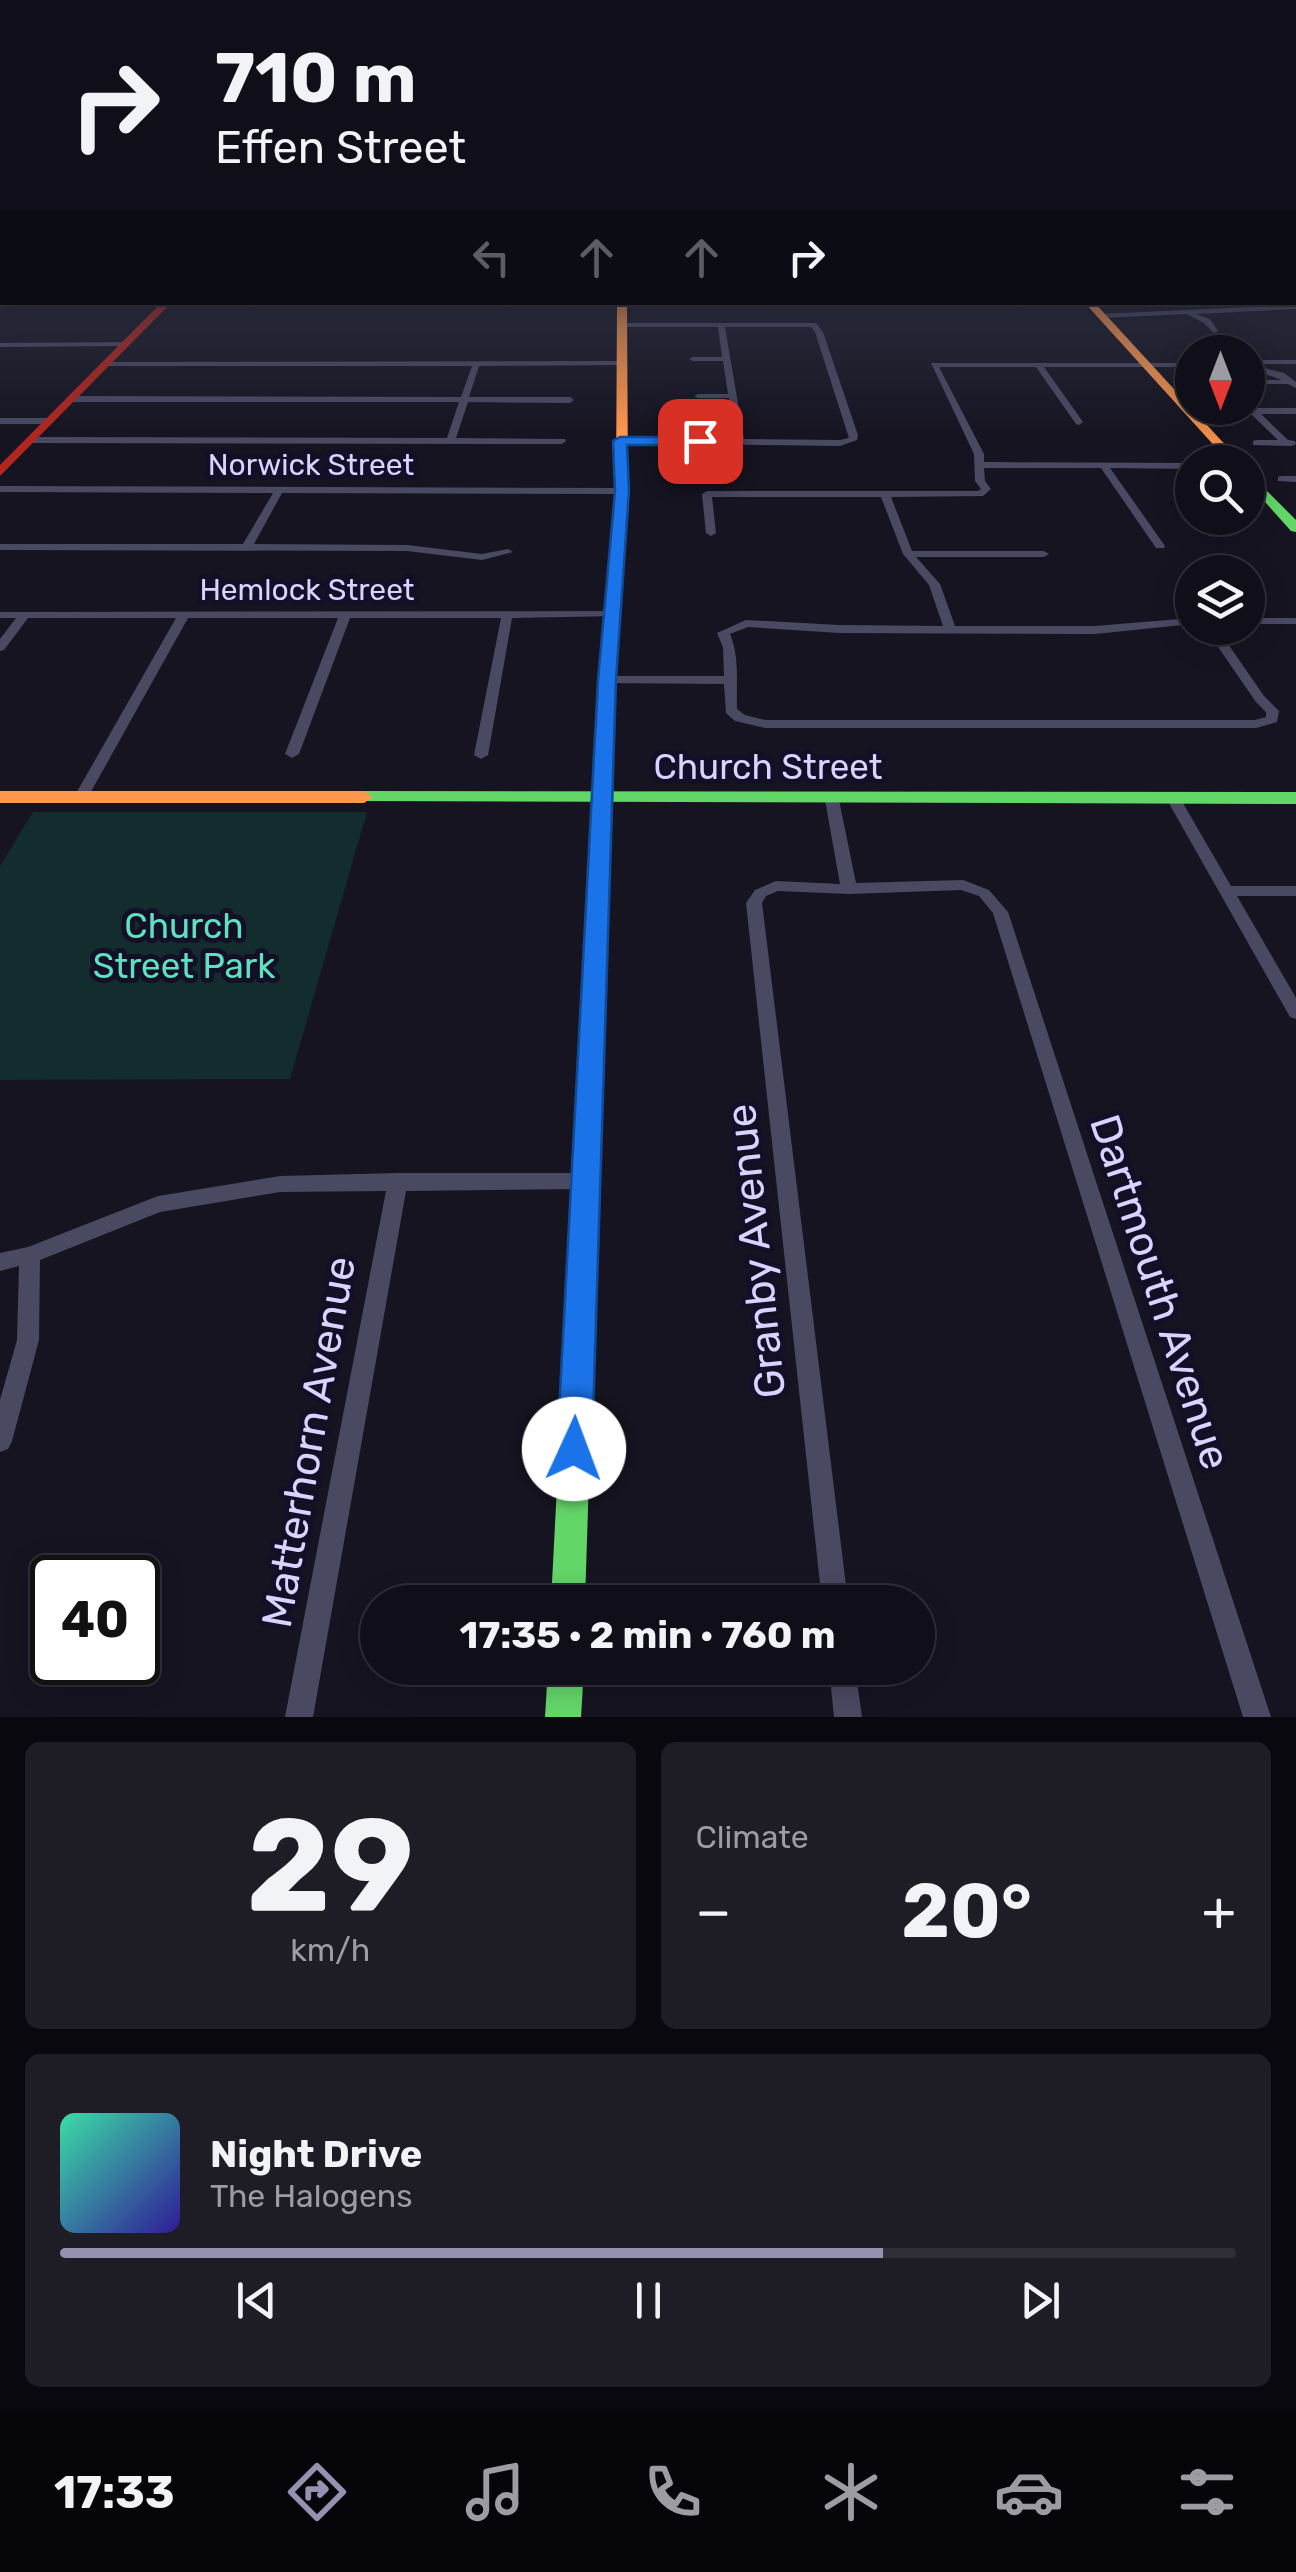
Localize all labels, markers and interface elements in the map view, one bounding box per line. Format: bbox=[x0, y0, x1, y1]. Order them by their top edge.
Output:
text: 710 m bbox=[215, 37, 417, 120]
icon: right bbox=[50, 40, 180, 170]
text: Effen Street bbox=[215, 121, 466, 174]
icon: left bbox=[464, 230, 519, 285]
icon: ahead bbox=[569, 230, 624, 285]
icon: ahead bbox=[674, 230, 729, 285]
icon: right bbox=[779, 230, 834, 285]
north arrow bbox=[1175, 335, 1265, 425]
map controls bbox=[1175, 335, 1265, 645]
pin bbox=[658, 399, 743, 484]
icon: arrive bbox=[673, 414, 728, 469]
button: search bbox=[1175, 445, 1265, 535]
street label: Norwick Street bbox=[208, 447, 415, 483]
button: layers bbox=[1175, 555, 1265, 645]
street label: Hemlock Street bbox=[199, 572, 415, 608]
street label: Church Street bbox=[653, 746, 883, 788]
park label: Church Street Park bbox=[93, 905, 275, 987]
street label: Granby Avenue bbox=[716, 1102, 796, 1400]
street label: Dartmouth Avenue bbox=[1079, 1109, 1241, 1475]
street label: Matterhorn Avenue bbox=[252, 1252, 366, 1632]
position arrow bbox=[522, 1397, 626, 1501]
speed limit sign: 40 bbox=[30, 1555, 160, 1685]
text: 17:35 · 2 min · 760 m bbox=[460, 1612, 835, 1658]
text: 29 bbox=[246, 1788, 414, 1943]
text: Climate bbox=[696, 1818, 809, 1856]
text: 20° bbox=[901, 1867, 1032, 1956]
text: − bbox=[696, 1879, 731, 1944]
text: + bbox=[1202, 1879, 1236, 1944]
text: km/h bbox=[290, 1931, 370, 1969]
text: Night Drive bbox=[210, 2131, 422, 2177]
text: The Halogens bbox=[210, 2177, 413, 2215]
icon: previous bbox=[229, 2273, 284, 2328]
icon: pause bbox=[621, 2273, 676, 2328]
icon: next bbox=[1013, 2273, 1068, 2328]
icon: directions bbox=[282, 2457, 352, 2527]
icon: music bbox=[460, 2457, 530, 2527]
icon: phone bbox=[638, 2457, 708, 2527]
icon: climate bbox=[816, 2457, 886, 2527]
icon: car bbox=[994, 2457, 1064, 2527]
icon: filters bbox=[1172, 2457, 1242, 2527]
text: 17:33 bbox=[54, 2466, 175, 2519]

